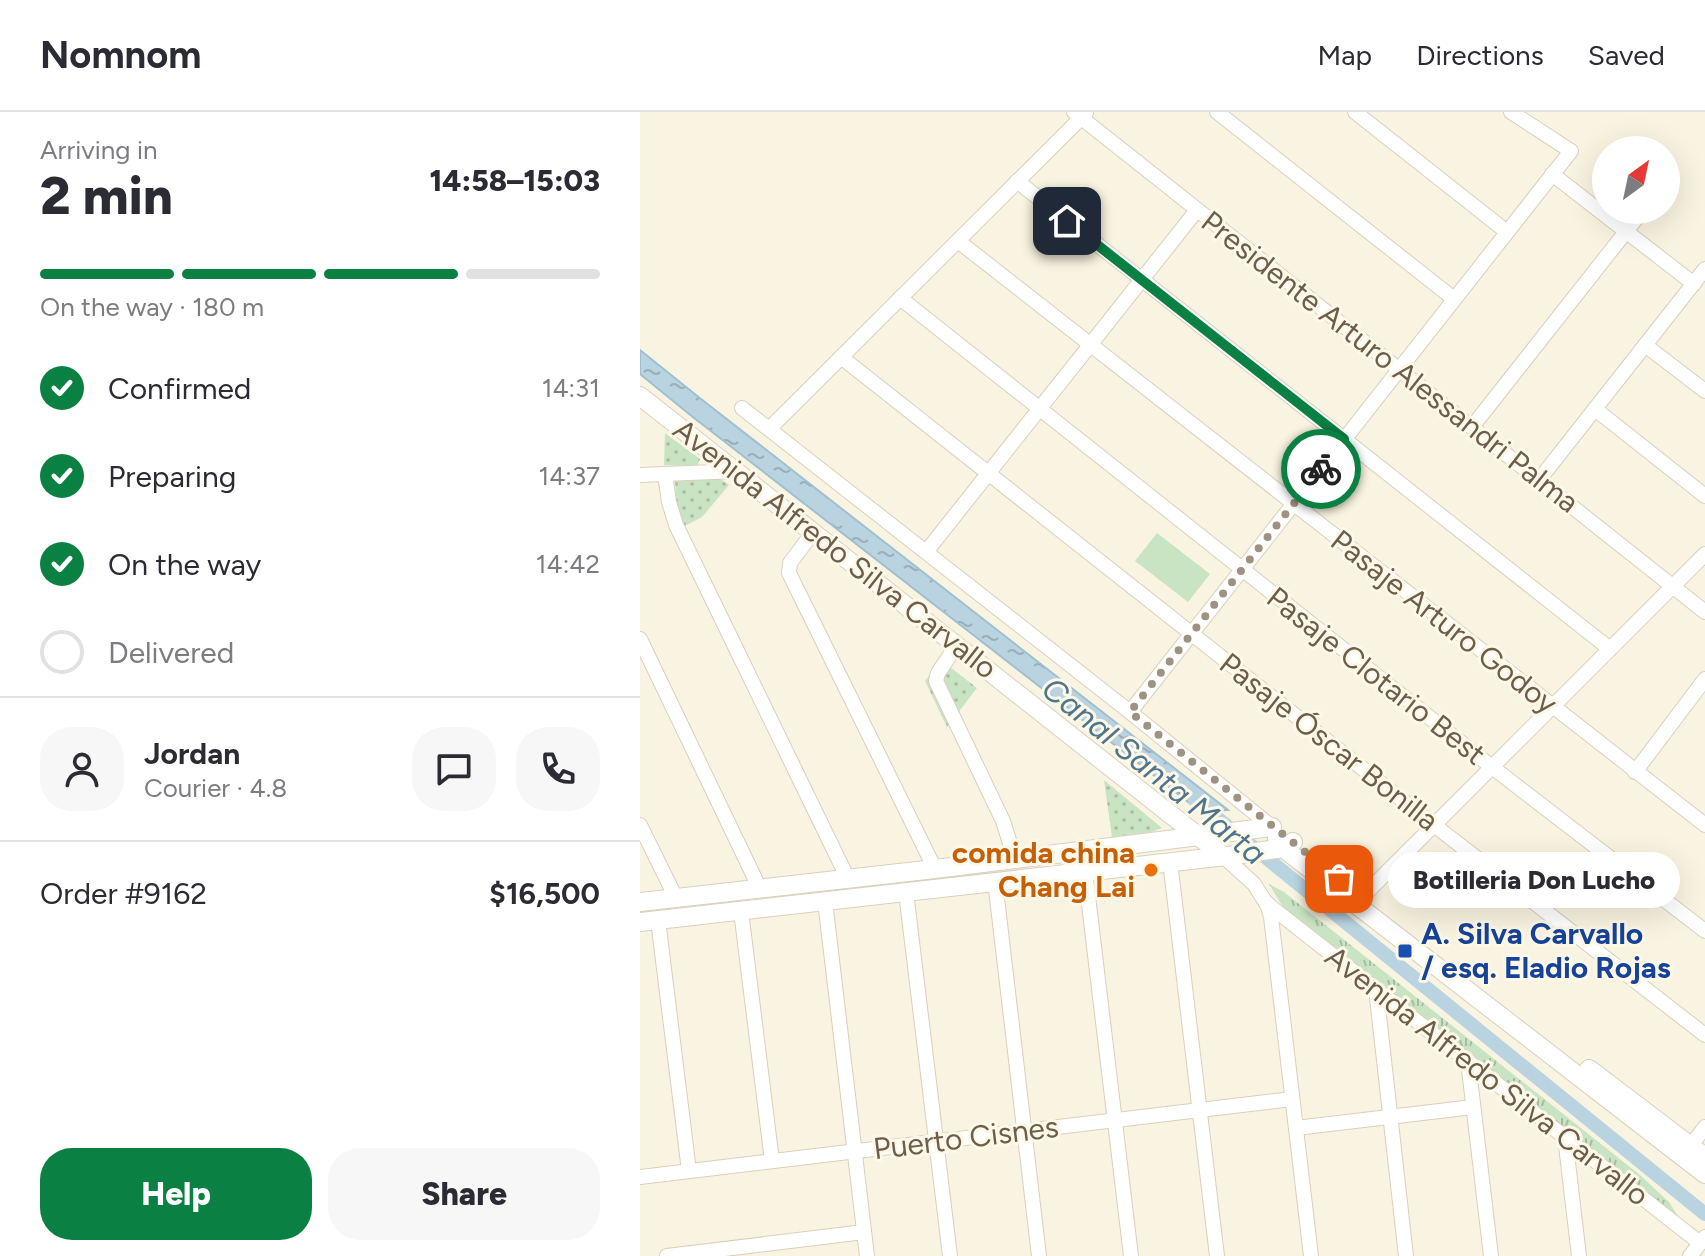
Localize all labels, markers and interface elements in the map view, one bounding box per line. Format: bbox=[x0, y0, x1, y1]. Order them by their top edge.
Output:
text: Nomnom bbox=[40, 32, 201, 78]
text: Map bbox=[1318, 38, 1372, 72]
text: Directions bbox=[1416, 38, 1544, 72]
text: Saved bbox=[1588, 38, 1665, 72]
text: Arriving in bbox=[40, 134, 158, 166]
north arrow bbox=[1592, 136, 1680, 224]
map controls bbox=[1592, 136, 1680, 224]
text: 14:58–15:03 bbox=[430, 162, 600, 199]
text: 2 min bbox=[40, 165, 173, 227]
pin bbox=[1033, 187, 1101, 255]
icon: home bbox=[1045, 199, 1089, 243]
street label: Presidente Arturo Alessandri Palma bbox=[1194, 203, 1587, 521]
text: On the way · 180 m bbox=[40, 291, 264, 323]
icon: check bbox=[40, 366, 84, 410]
text: Confirmed bbox=[108, 370, 251, 407]
text: 14:31 bbox=[542, 372, 600, 404]
street label: Avenida Alfredo Silva Carvallo bbox=[666, 411, 1005, 687]
courier bbox=[1281, 429, 1361, 509]
icon: bike bbox=[1299, 447, 1343, 491]
icon: check bbox=[40, 454, 84, 498]
text: Preparing bbox=[108, 458, 236, 495]
text: 14:37 bbox=[538, 460, 600, 492]
street label: Pasaje Arturo Godoy bbox=[1324, 522, 1565, 722]
icon: check bbox=[40, 542, 84, 586]
text: On the way bbox=[108, 546, 261, 583]
text: 14:42 bbox=[536, 548, 600, 580]
street label: Pasaje Clotario Best bbox=[1259, 579, 1493, 773]
text: Delivered bbox=[108, 634, 234, 671]
street label: Pasaje Óscar Bonilla bbox=[1212, 645, 1446, 839]
water label: Canal Santa Marta bbox=[1035, 669, 1273, 873]
button: person bbox=[40, 727, 124, 811]
button: chat bbox=[412, 727, 496, 811]
button: phone bbox=[516, 727, 600, 811]
text: Jordan bbox=[144, 735, 240, 772]
text: Courier · 4.8 bbox=[144, 772, 287, 804]
place label: comida china Chang Lai bbox=[952, 834, 1135, 905]
pin bbox=[1305, 845, 1373, 913]
callout: Botilleria Don Lucho bbox=[1387, 851, 1679, 907]
icon: bag bbox=[1317, 857, 1361, 901]
marker: comida china Chang Lai bbox=[1142, 861, 1160, 879]
text: Botilleria Don Lucho bbox=[1413, 864, 1655, 896]
text: Order #9162 bbox=[40, 875, 207, 912]
text: $16,500 bbox=[489, 875, 600, 912]
place label: A. Silva Carvallo / esq. Eladio Rojas bbox=[1421, 915, 1671, 986]
street label: Avenida Alfredo Silva Carvallo bbox=[1318, 938, 1657, 1214]
marker: A. Silva Carvallo / esq. Eladio Rojas bbox=[1396, 942, 1414, 960]
street label: Puerto Cisnes bbox=[871, 1108, 1061, 1167]
button: Help bbox=[40, 1148, 312, 1240]
button: Share bbox=[328, 1148, 600, 1240]

